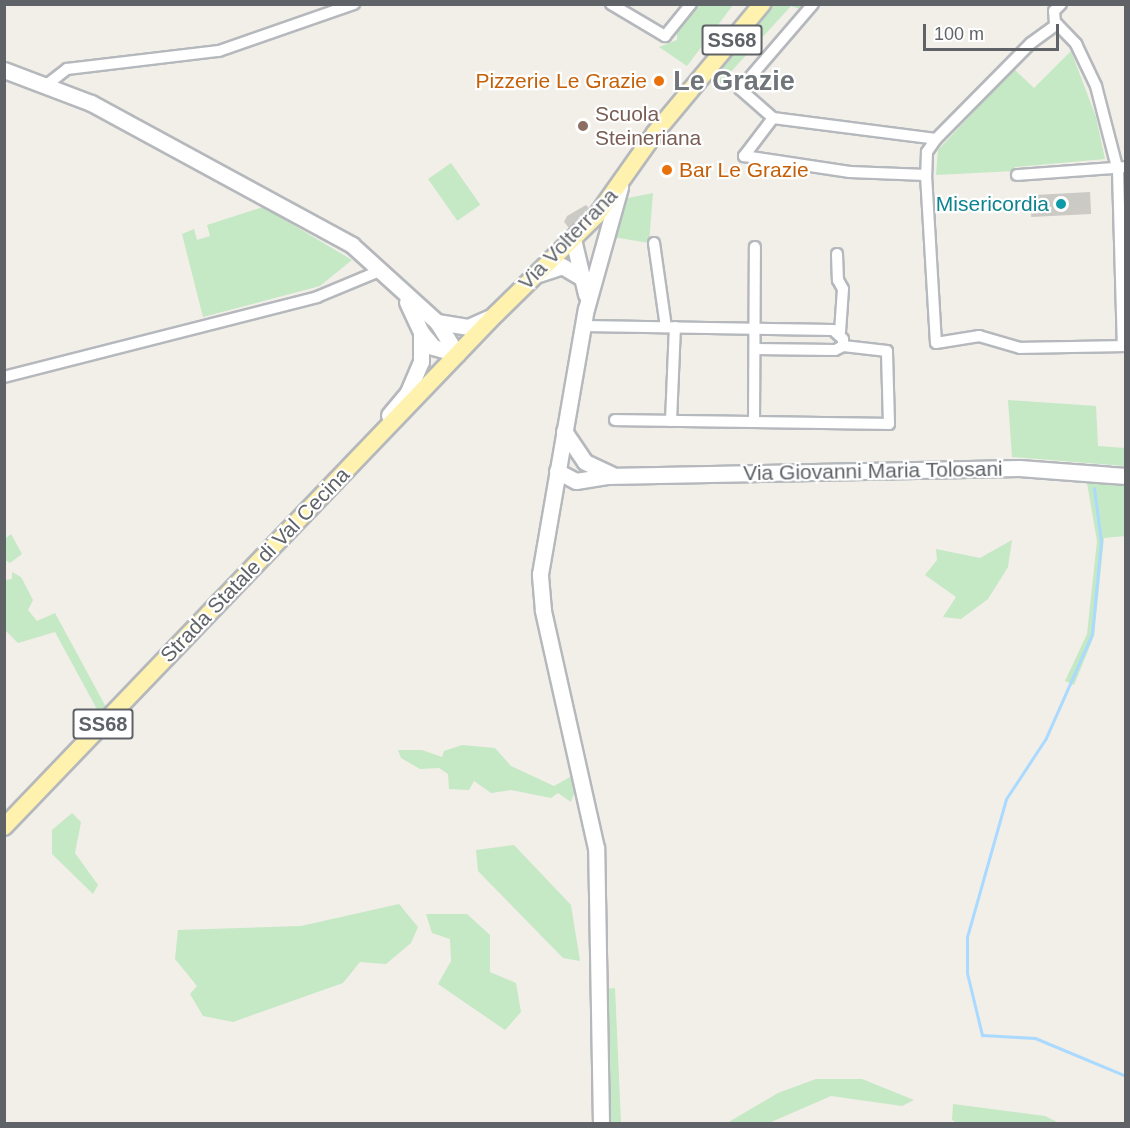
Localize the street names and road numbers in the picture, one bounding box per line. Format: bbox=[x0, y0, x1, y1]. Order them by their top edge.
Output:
road number: SS68 bbox=[700, 23, 764, 57]
street label: Via Volterrana bbox=[513, 183, 623, 295]
street label: Via Giovanni Maria Tolosani bbox=[743, 456, 1003, 486]
street label: Strada Statale di Val Cecina bbox=[155, 462, 355, 668]
road number: SS68 bbox=[72, 707, 134, 741]

